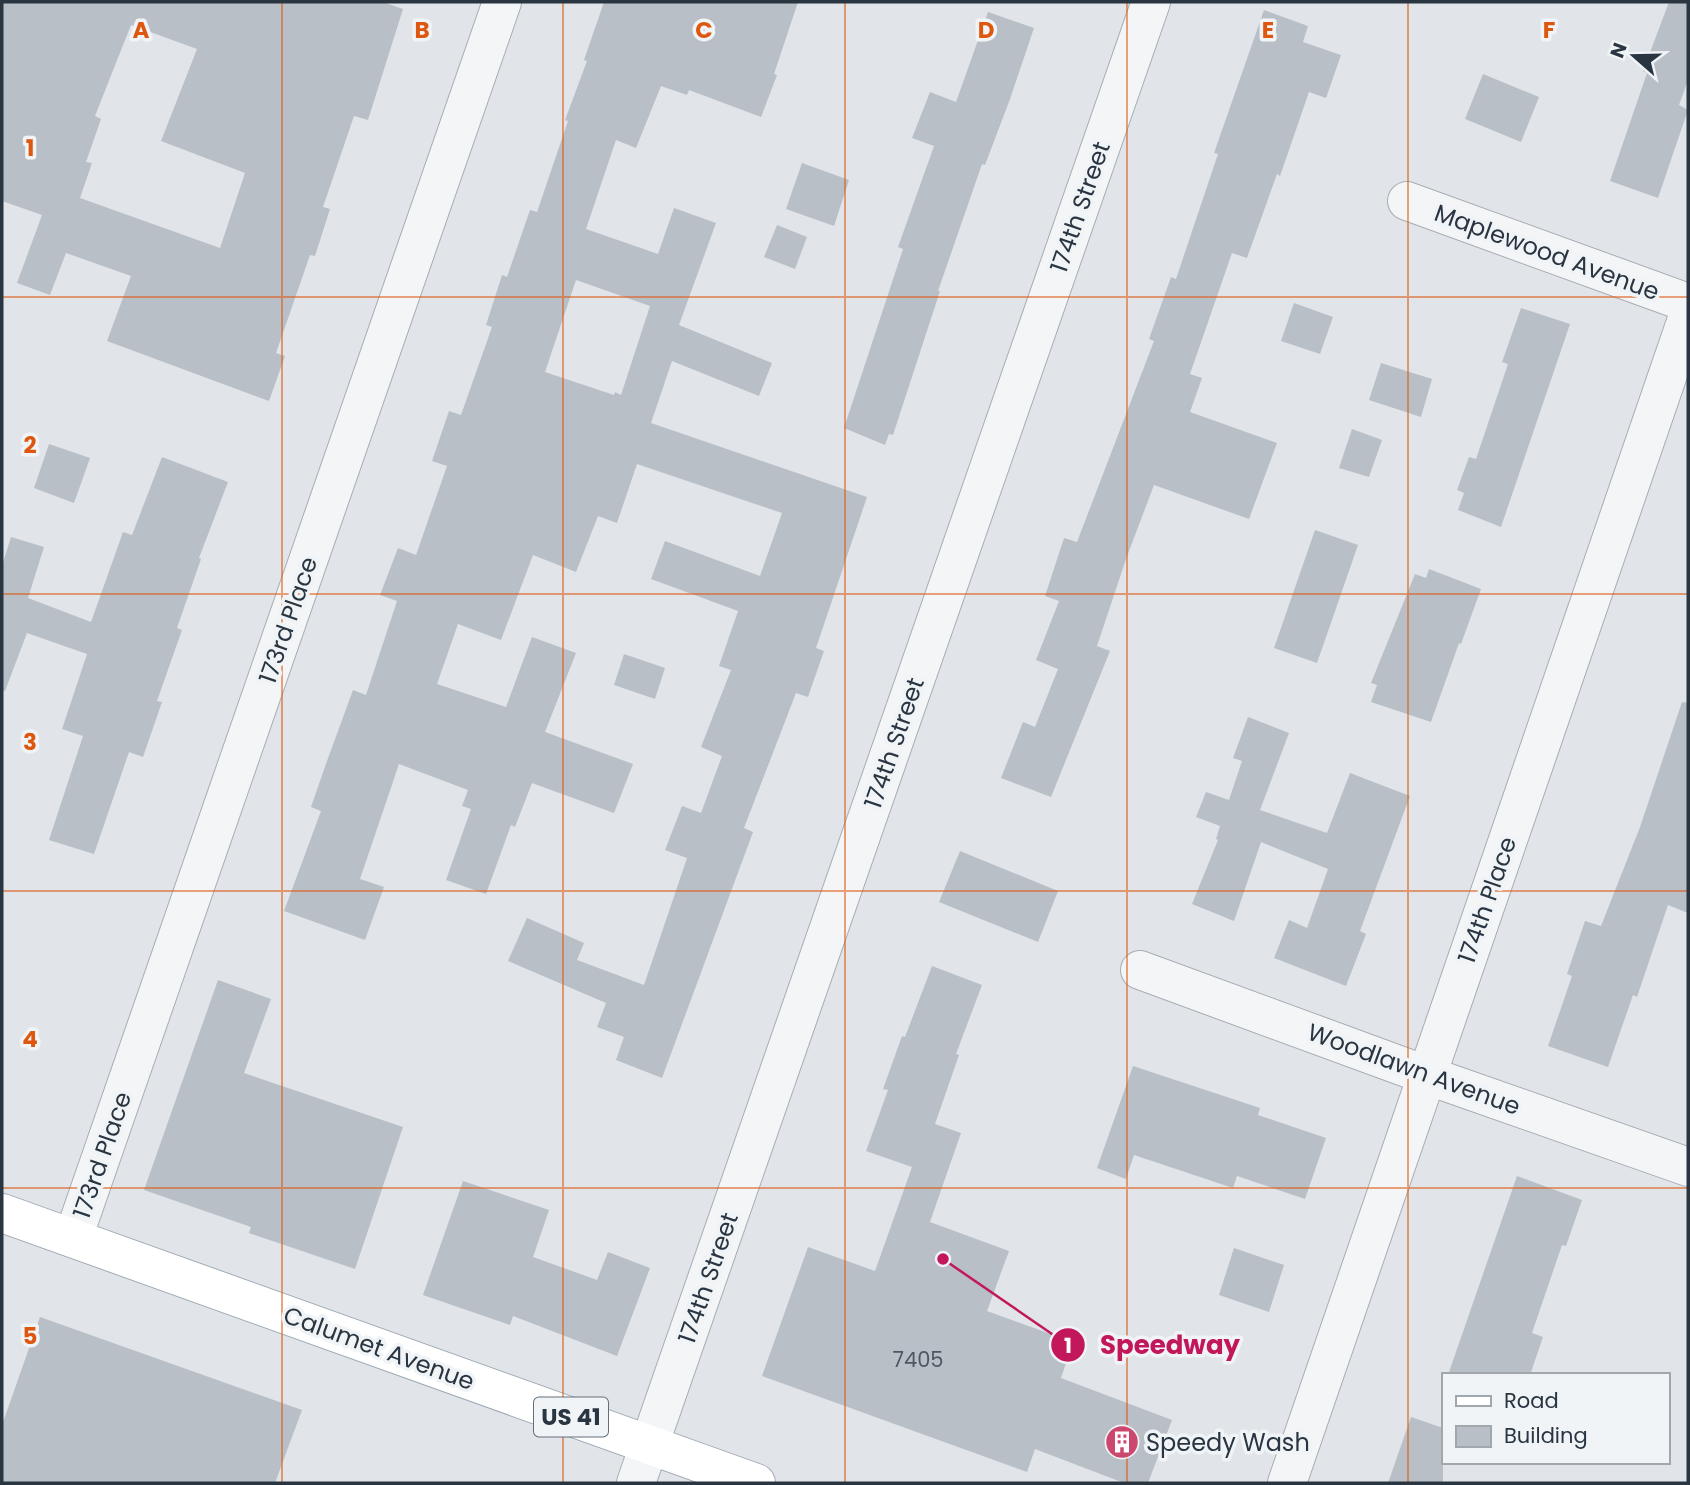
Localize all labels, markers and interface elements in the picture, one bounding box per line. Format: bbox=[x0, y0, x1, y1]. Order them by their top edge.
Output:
text: A bbox=[133, 14, 150, 46]
text: B bbox=[414, 14, 430, 46]
text: C bbox=[695, 14, 713, 46]
text: D bbox=[978, 14, 994, 46]
text: E bbox=[1262, 14, 1274, 46]
text: F bbox=[1543, 14, 1555, 46]
north arrow bbox=[1599, 21, 1669, 91]
text: N bbox=[1603, 39, 1634, 62]
text: 1 bbox=[26, 132, 34, 164]
street label: 174th Street bbox=[1042, 137, 1118, 277]
street label: Maplewood Avenue bbox=[1430, 196, 1664, 308]
text: 2 bbox=[23, 429, 37, 461]
street label: 173rd Place bbox=[251, 552, 325, 688]
street label: 174th Street bbox=[856, 673, 932, 813]
text: 3 bbox=[23, 726, 37, 758]
street label: 174th Place bbox=[1450, 832, 1524, 968]
street label: Woodlawn Avenue bbox=[1303, 1015, 1525, 1123]
text: 4 bbox=[22, 1023, 38, 1055]
street label: 173rd Place bbox=[65, 1087, 139, 1223]
street label: 174th Street bbox=[670, 1208, 746, 1348]
street label: Calumet Avenue bbox=[279, 1298, 479, 1398]
text: 5 bbox=[23, 1320, 37, 1352]
callout: Speedway bbox=[1051, 1322, 1254, 1369]
text: Speedway bbox=[1100, 1327, 1241, 1363]
text: 1 bbox=[1064, 1331, 1072, 1360]
house number: 7405 bbox=[892, 1345, 944, 1374]
legend bbox=[1442, 1373, 1669, 1464]
text: Road bbox=[1504, 1386, 1559, 1415]
road number: US 41 bbox=[534, 1398, 608, 1436]
text: Building bbox=[1504, 1421, 1588, 1450]
building icon: Speedy Wash bbox=[1103, 1423, 1141, 1461]
place label: Speedy Wash bbox=[1146, 1426, 1310, 1459]

